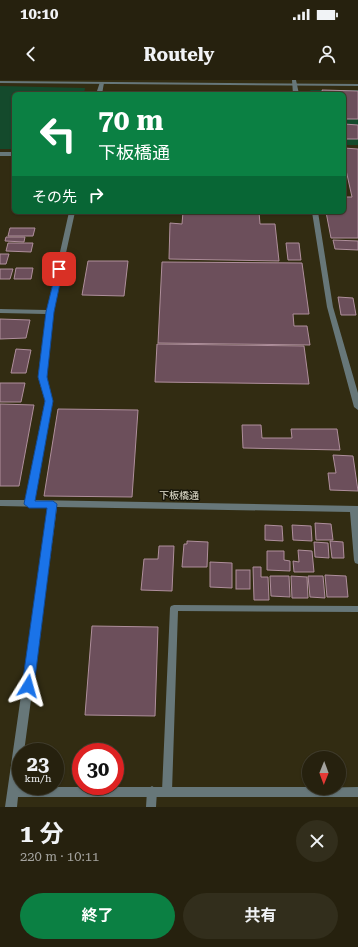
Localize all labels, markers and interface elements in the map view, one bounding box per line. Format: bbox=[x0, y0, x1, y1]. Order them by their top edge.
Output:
text: 10:10 bbox=[20, 5, 58, 23]
icon: back bbox=[20, 43, 42, 65]
icon: person bbox=[316, 43, 338, 65]
text: Routely bbox=[144, 44, 214, 65]
text: 70 m bbox=[98, 104, 163, 137]
icon: left bbox=[32, 108, 84, 160]
text: 下板橋通 bbox=[98, 142, 170, 163]
icon: right bbox=[85, 184, 107, 206]
text: その先 bbox=[32, 188, 77, 206]
pin bbox=[42, 252, 76, 286]
icon: arrive bbox=[48, 258, 70, 280]
street label: 下板橋通 bbox=[159, 490, 199, 501]
position arrow bbox=[7, 665, 49, 707]
speed limit sign: 30 bbox=[72, 743, 124, 795]
north arrow bbox=[302, 751, 346, 795]
map controls bbox=[302, 751, 346, 795]
text: 23 bbox=[27, 752, 49, 776]
text: km/h bbox=[25, 773, 51, 784]
text: 1 分 bbox=[20, 820, 64, 848]
button: close bbox=[296, 820, 338, 862]
text: 220 m · 10:11 bbox=[20, 849, 99, 864]
button: 終了 bbox=[20, 893, 175, 939]
button: 共有 bbox=[183, 893, 338, 939]

